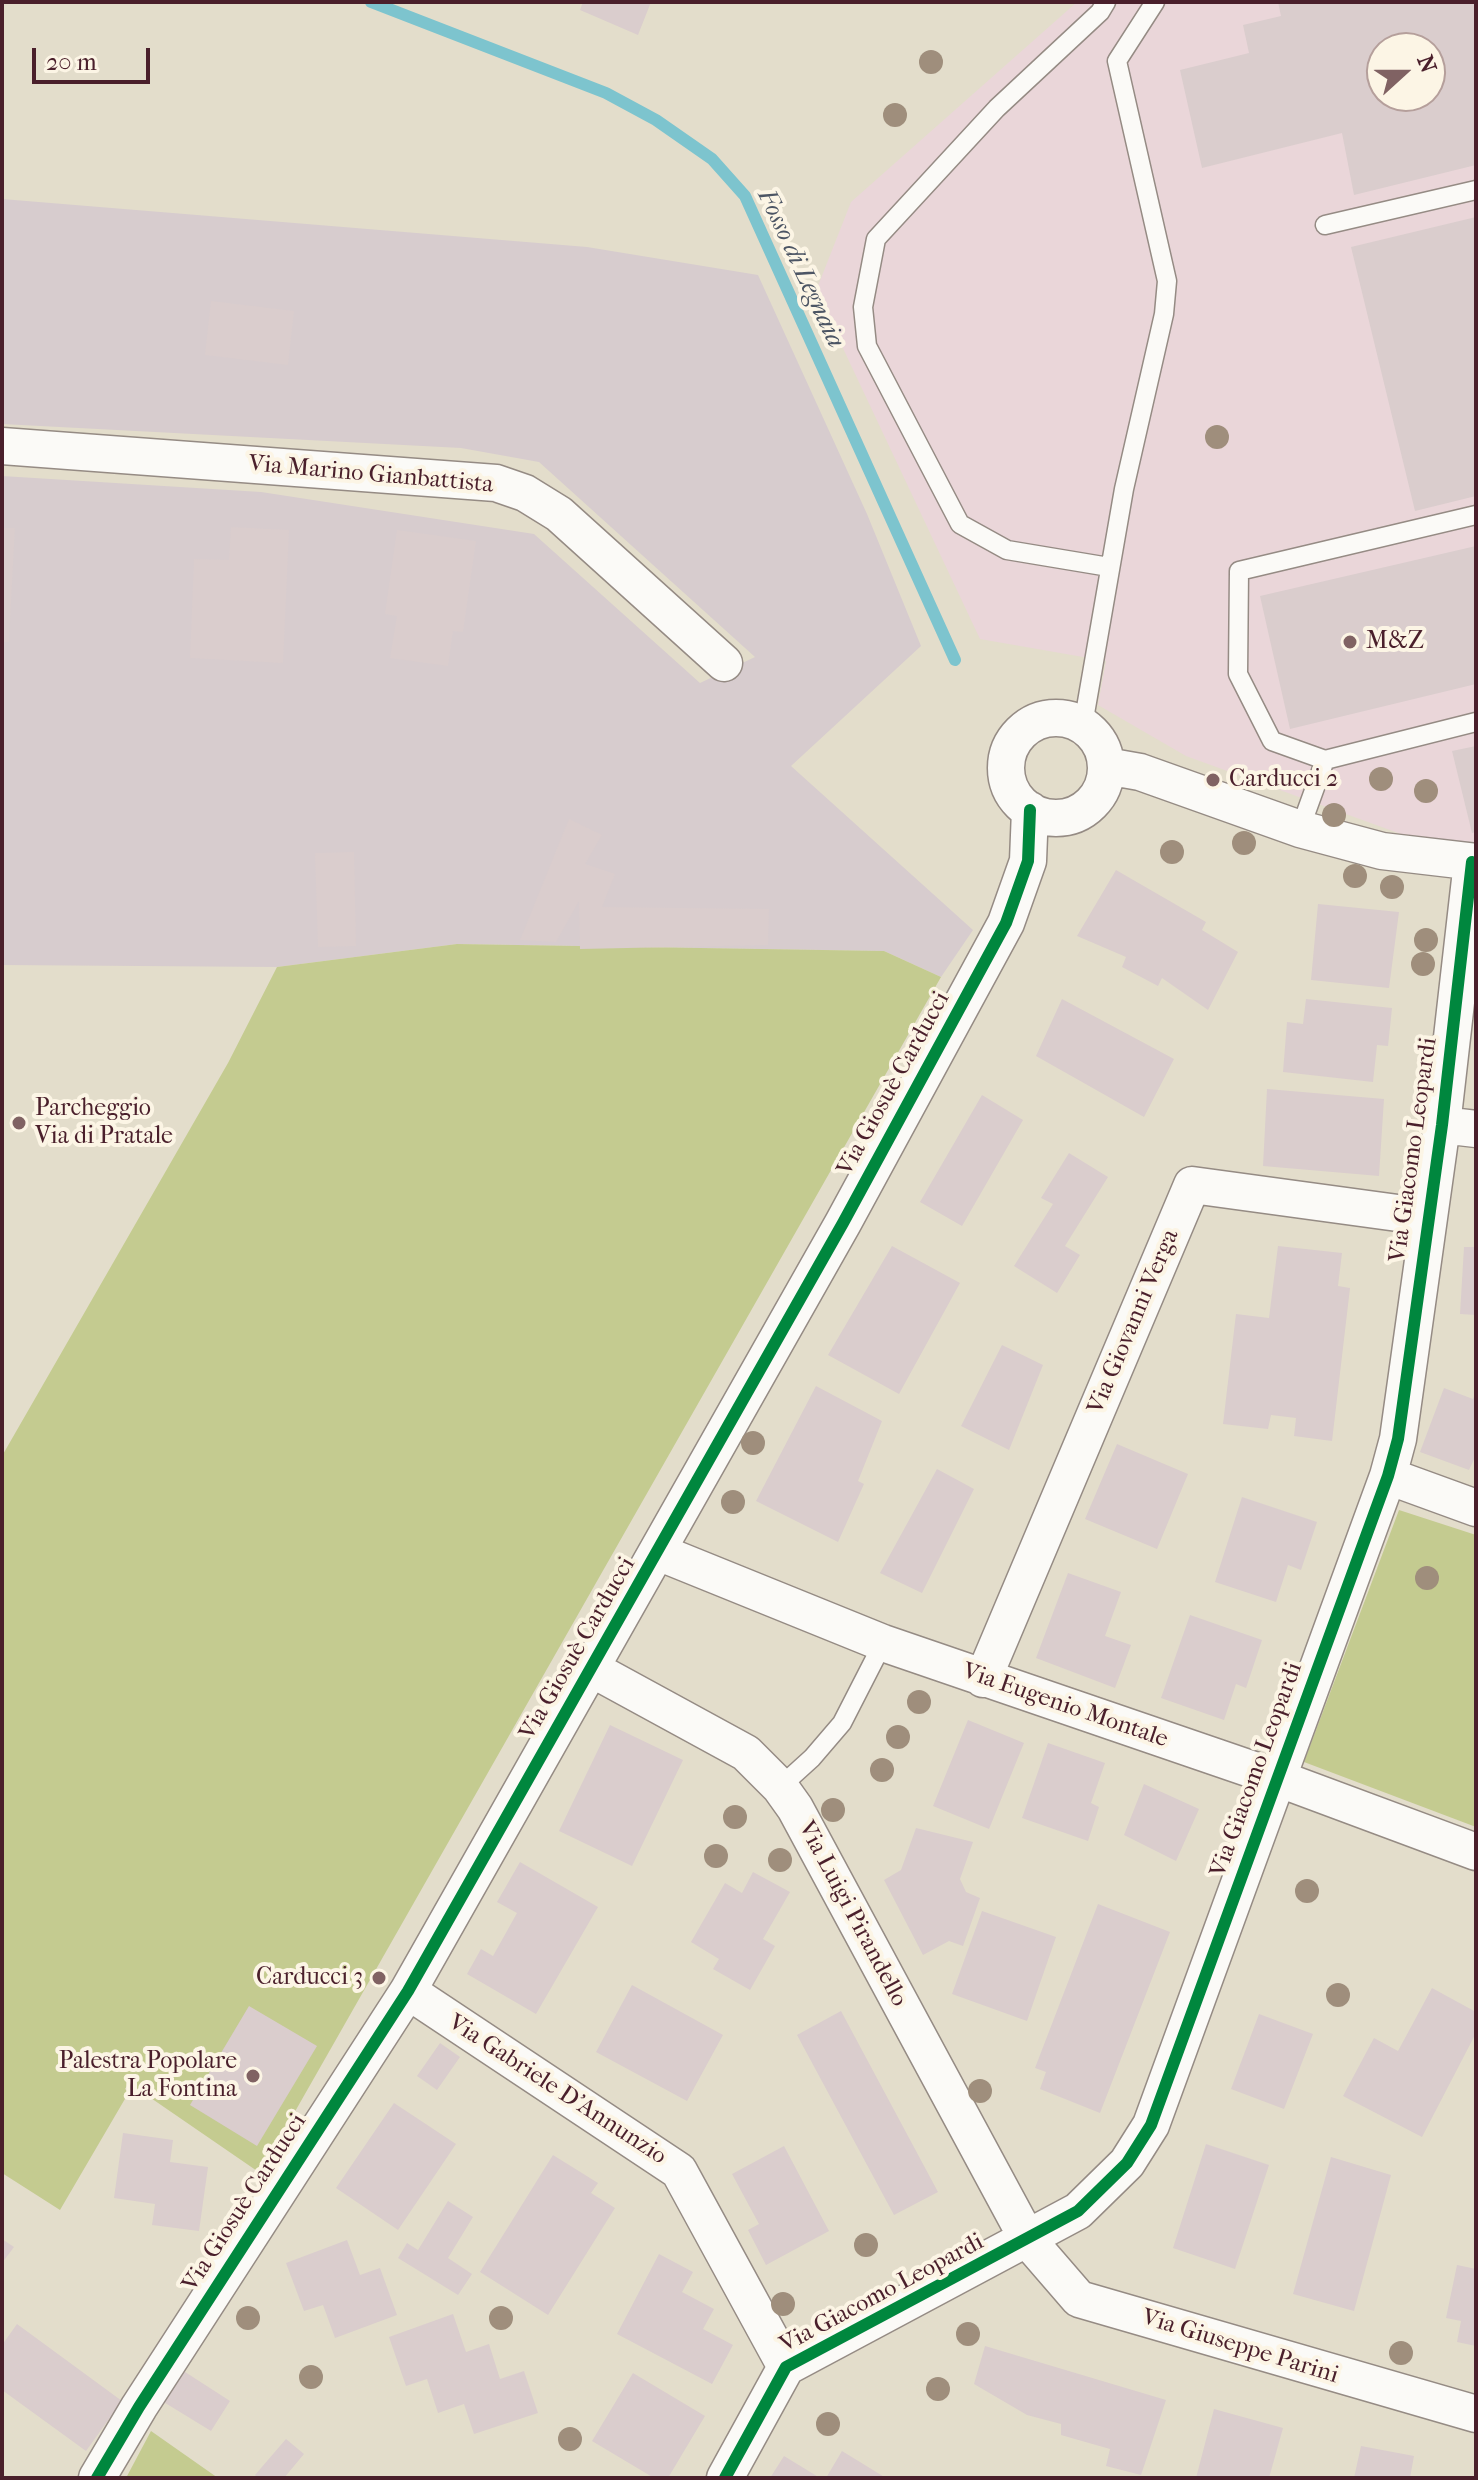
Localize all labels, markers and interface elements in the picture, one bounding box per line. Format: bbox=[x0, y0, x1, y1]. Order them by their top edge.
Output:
scale bar bbox=[36, 32, 154, 82]
north arrow bbox=[1366, 32, 1446, 112]
text: 20 m bbox=[46, 48, 97, 76]
text: N bbox=[1411, 52, 1442, 77]
water label: Fosso di Legnaia bbox=[750, 185, 850, 353]
street label: Via Marino Gianbattista bbox=[247, 450, 495, 500]
place label: M&Z bbox=[1366, 628, 1424, 656]
marker: M&Z bbox=[1341, 633, 1359, 651]
place label: Carducci 2 bbox=[1229, 766, 1338, 794]
marker: Carducci 2 bbox=[1204, 771, 1222, 789]
street label: Via Giosuè Carducci bbox=[831, 987, 957, 1181]
street label: Via Giacomo Leopardi bbox=[1384, 1036, 1444, 1264]
place label: Parcheggio Via di Pratale bbox=[35, 1095, 173, 1151]
marker: Parcheggio Via di Pratale bbox=[10, 1114, 28, 1132]
street label: Via Giovanni Verga bbox=[1082, 1225, 1186, 1419]
street label: Via Giosuè Carducci bbox=[514, 1553, 642, 1745]
street label: Via Eugenio Montale bbox=[958, 1657, 1172, 1755]
street label: Via Giacomo Leopardi bbox=[1205, 1659, 1309, 1881]
street label: Via Luigi Pirandello bbox=[791, 1816, 913, 2012]
place label: Carducci 3 bbox=[256, 1964, 363, 1992]
marker: Carducci 3 bbox=[370, 1969, 388, 1987]
street label: Via Gabriele D’Annunzio bbox=[442, 2009, 672, 2171]
place label: Palestra Popolare La Fontina bbox=[59, 2048, 237, 2104]
marker: Palestra Popolare La Fontina bbox=[244, 2067, 262, 2085]
street label: Via Giosuè Carducci bbox=[177, 2109, 313, 2297]
street label: Via Giacomo Leopardi bbox=[775, 2228, 989, 2360]
street label: Via Giuseppe Parini bbox=[1138, 2303, 1342, 2391]

